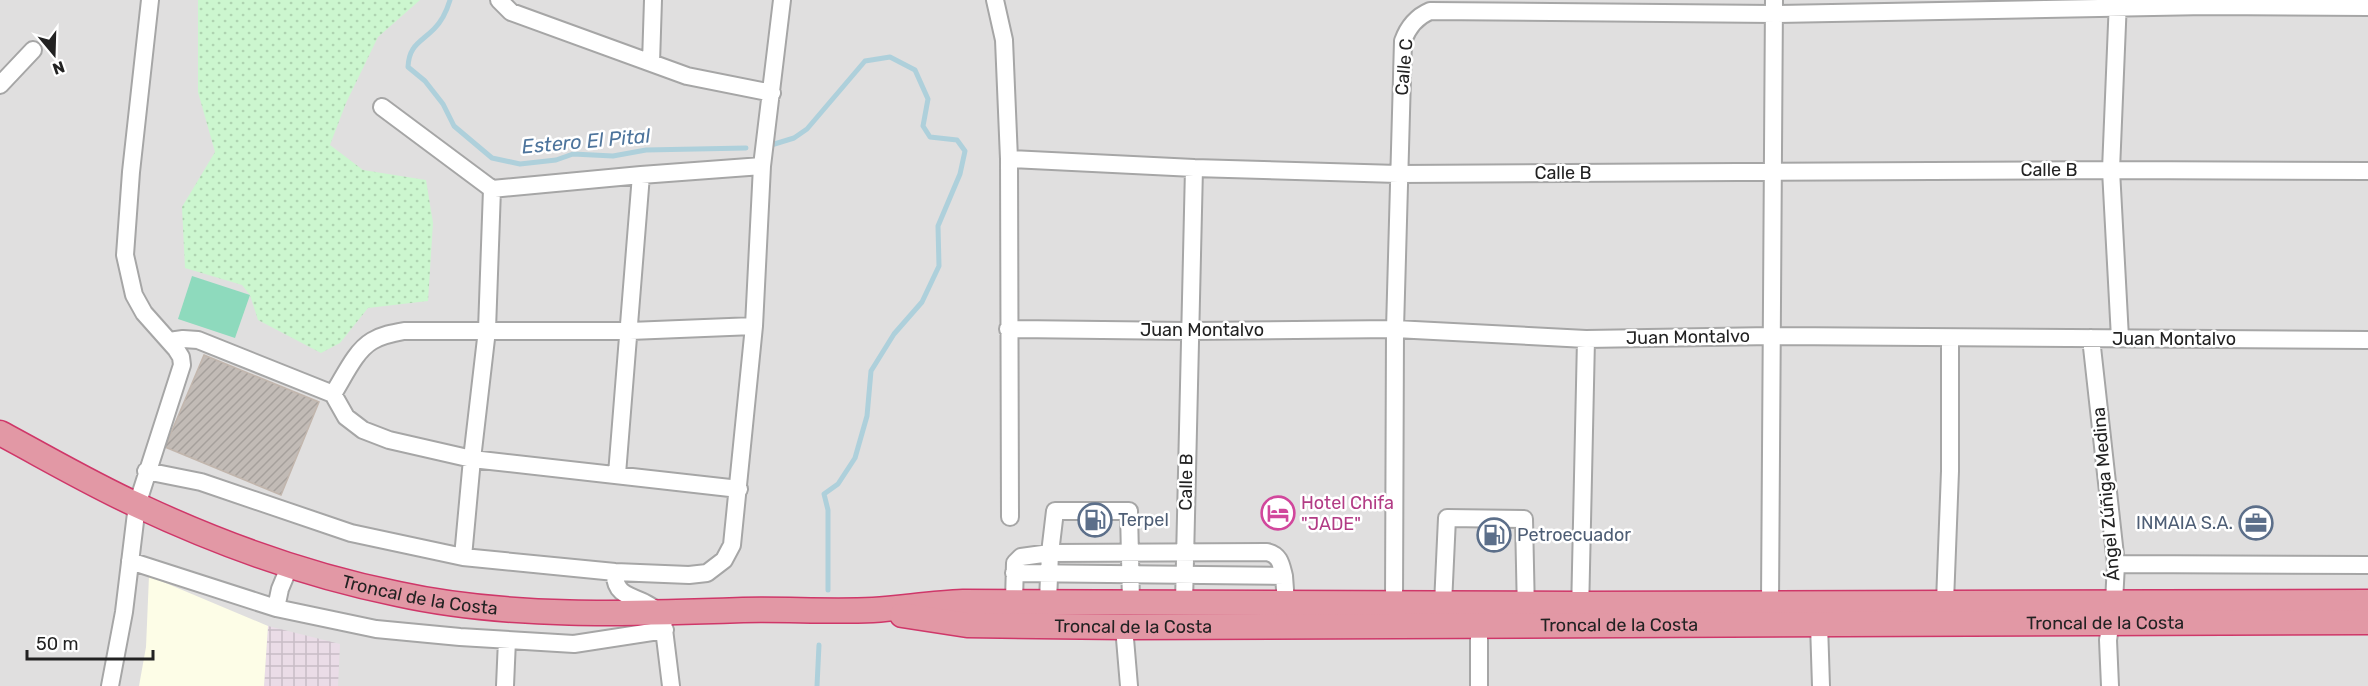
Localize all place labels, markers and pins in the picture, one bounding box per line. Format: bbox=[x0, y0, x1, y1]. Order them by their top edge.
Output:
place label: Hotel Chifa "JADE" bbox=[1301, 492, 1394, 535]
hotel icon: Hotel Chifa "JADE" bbox=[1260, 495, 1296, 531]
fuel station icon: Terpel bbox=[1077, 502, 1113, 538]
office icon: INMAIA S.A. bbox=[2238, 505, 2274, 541]
place label: Terpel bbox=[1118, 509, 1169, 531]
place label: INMAIA S.A. bbox=[2136, 512, 2233, 534]
fuel station icon: Petroecuador bbox=[1476, 517, 1512, 553]
place label: Petroecuador bbox=[1517, 524, 1631, 546]

